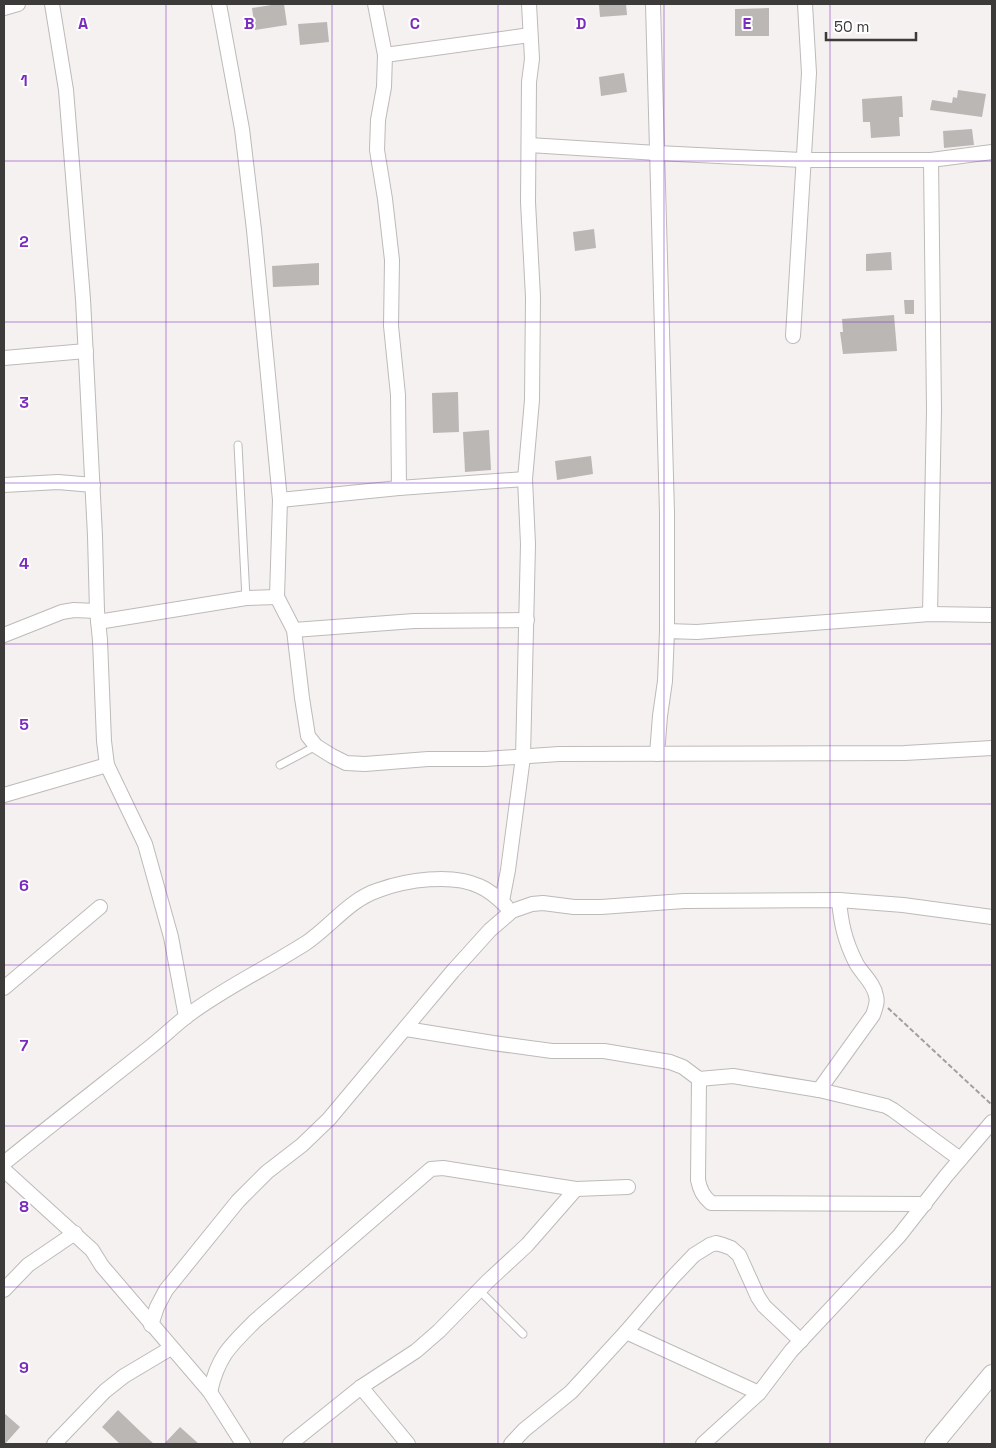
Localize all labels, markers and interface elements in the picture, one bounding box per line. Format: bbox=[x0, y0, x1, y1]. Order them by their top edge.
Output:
scale bar bbox=[826, 10, 916, 42]
text: A bbox=[78, 13, 88, 34]
text: B bbox=[244, 13, 254, 34]
text: C bbox=[410, 13, 420, 34]
text: D bbox=[576, 13, 586, 34]
text: E bbox=[743, 13, 752, 34]
text: 50 m bbox=[834, 17, 869, 36]
text: 1 bbox=[20, 70, 28, 91]
text: 2 bbox=[19, 231, 29, 252]
text: 3 bbox=[19, 392, 29, 413]
text: 4 bbox=[19, 553, 29, 574]
text: 5 bbox=[19, 714, 29, 735]
text: 6 bbox=[19, 875, 29, 896]
text: 7 bbox=[20, 1035, 29, 1056]
text: 8 bbox=[19, 1196, 29, 1217]
text: 9 bbox=[19, 1357, 29, 1378]

